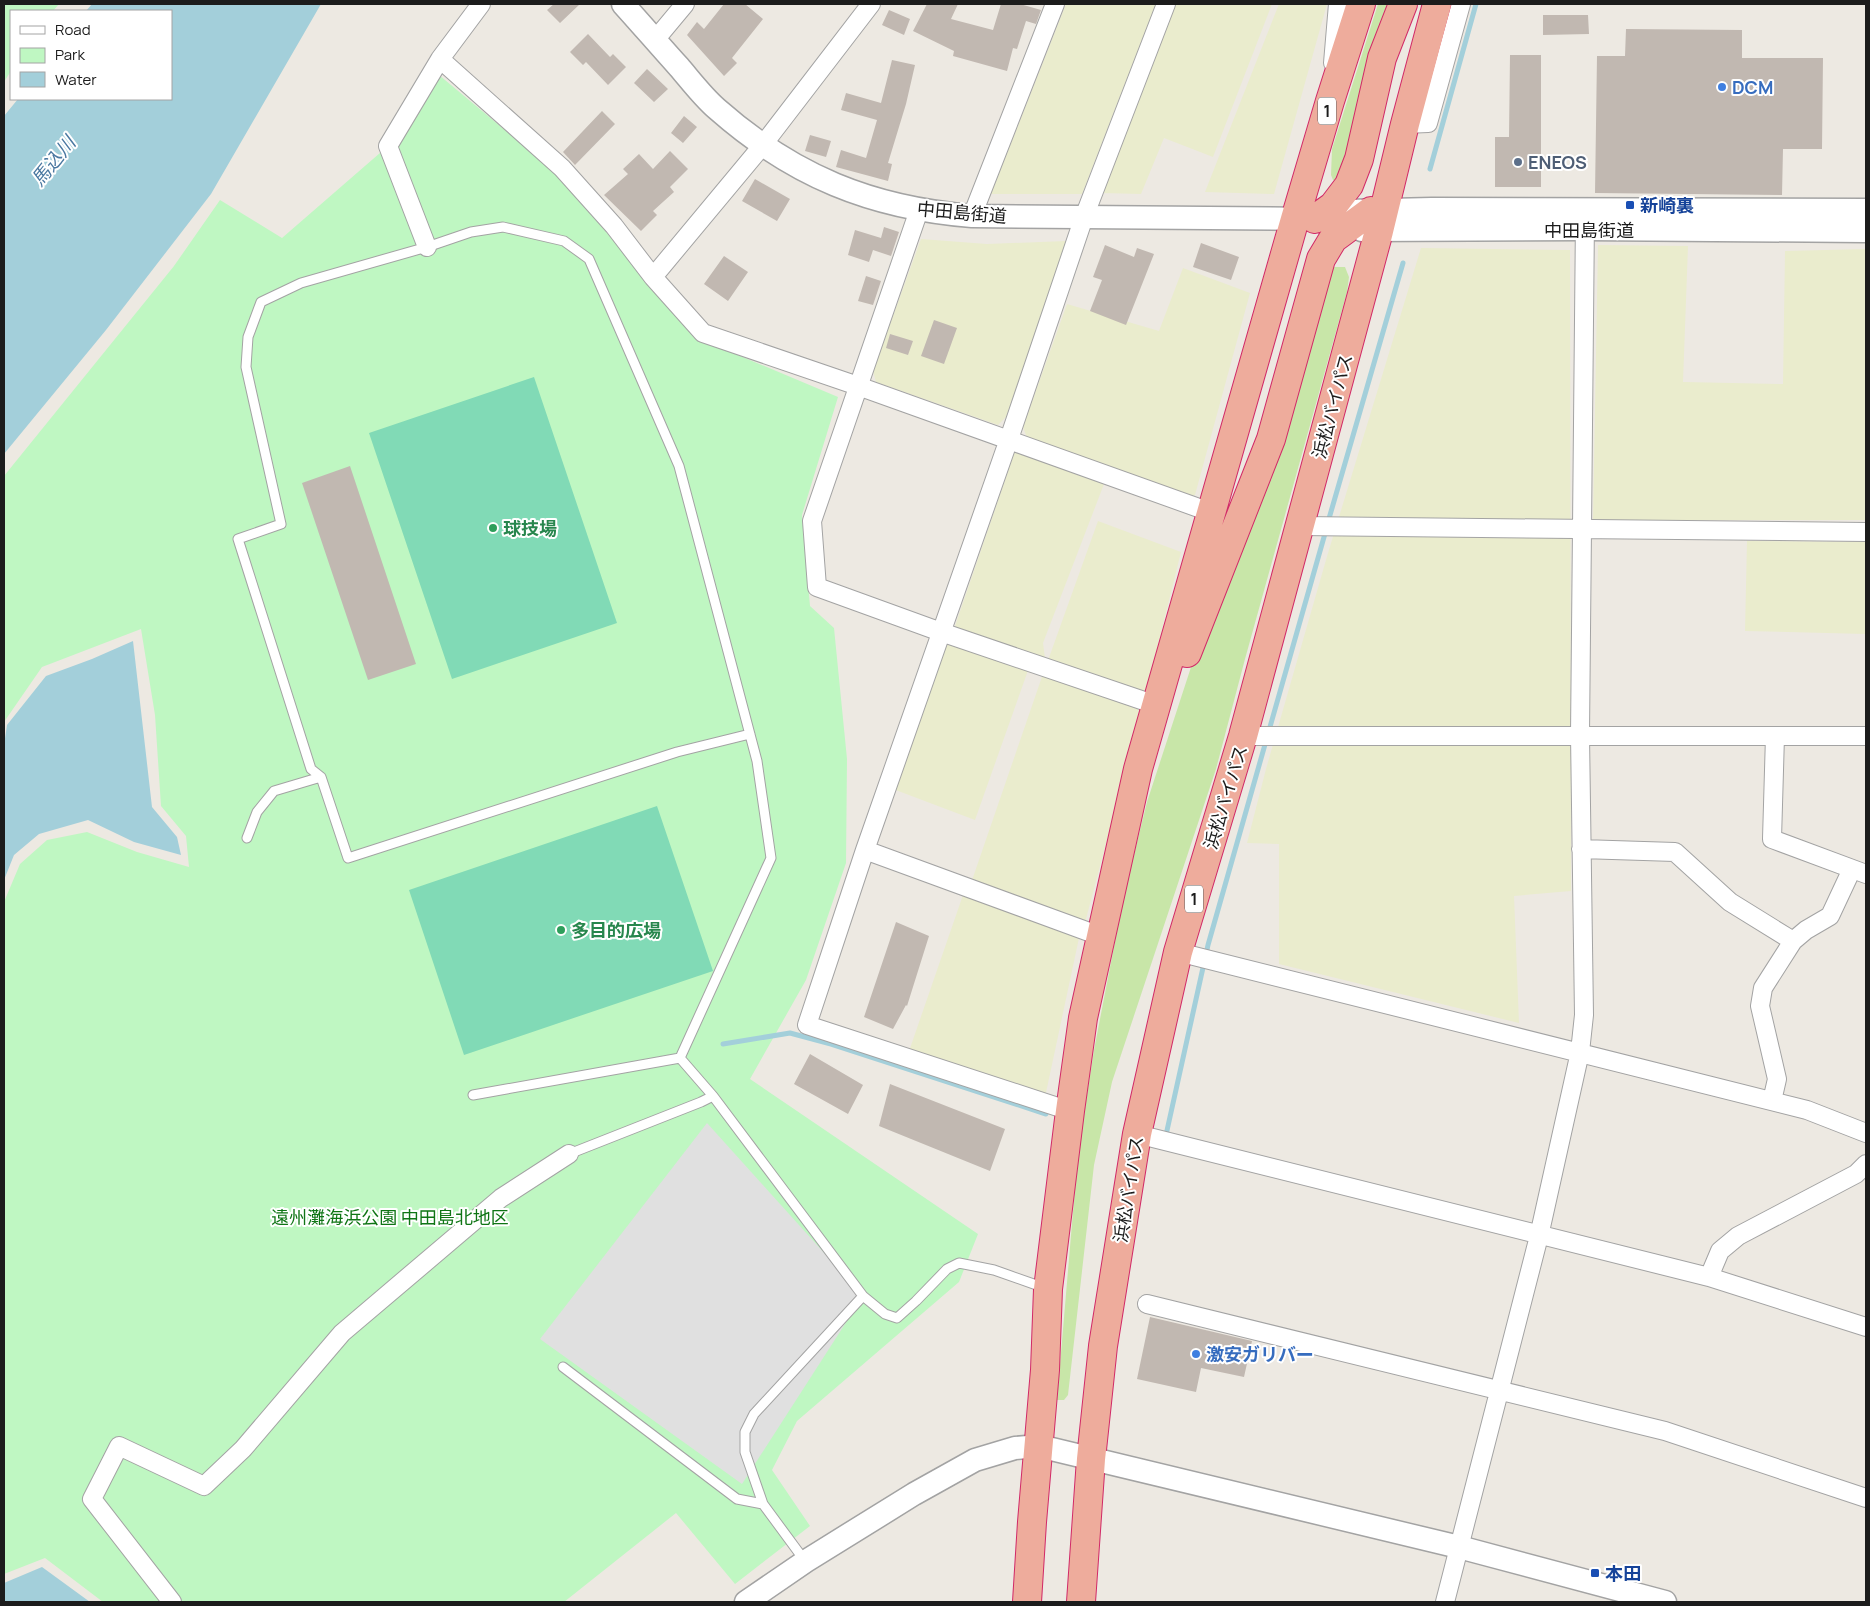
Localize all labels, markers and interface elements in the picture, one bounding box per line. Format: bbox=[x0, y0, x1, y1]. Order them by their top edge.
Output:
legend bbox=[10, 10, 172, 100]
text: Road bbox=[55, 19, 91, 40]
text: Park bbox=[55, 44, 85, 65]
text: Water bbox=[55, 69, 97, 90]
place label: DCM bbox=[1732, 75, 1773, 99]
marker: DCM bbox=[1716, 81, 1728, 93]
road number: 1 bbox=[1318, 98, 1336, 124]
water label: 馬込川 bbox=[25, 129, 82, 191]
place label: ENEOS bbox=[1528, 150, 1587, 174]
marker: ENEOS bbox=[1512, 156, 1524, 168]
place label: 新崎裏 bbox=[1640, 193, 1694, 217]
street label: 中田島街道 bbox=[916, 196, 1008, 228]
marker: 新崎裏 bbox=[1624, 199, 1636, 211]
street label: 中田島街道 bbox=[1544, 218, 1634, 242]
street label: 浜松バイパス bbox=[1306, 351, 1358, 461]
place label: 球技場 bbox=[503, 516, 557, 540]
marker: 球技場 bbox=[487, 522, 499, 534]
street label: 浜松バイパス bbox=[1198, 742, 1252, 852]
road number: 1 bbox=[1185, 886, 1203, 912]
place label: 多目的広場 bbox=[571, 918, 661, 942]
marker: 多目的広場 bbox=[555, 924, 567, 936]
street label: 浜松バイパス bbox=[1108, 1134, 1148, 1244]
park label: 遠州灘海浜公園 中田島北地区 bbox=[271, 1205, 509, 1229]
place label: 激安ガリバー bbox=[1206, 1342, 1314, 1366]
marker: 激安ガリバー bbox=[1190, 1348, 1202, 1360]
place label: 本田 bbox=[1605, 1561, 1641, 1585]
marker: 本田 bbox=[1589, 1567, 1601, 1579]

